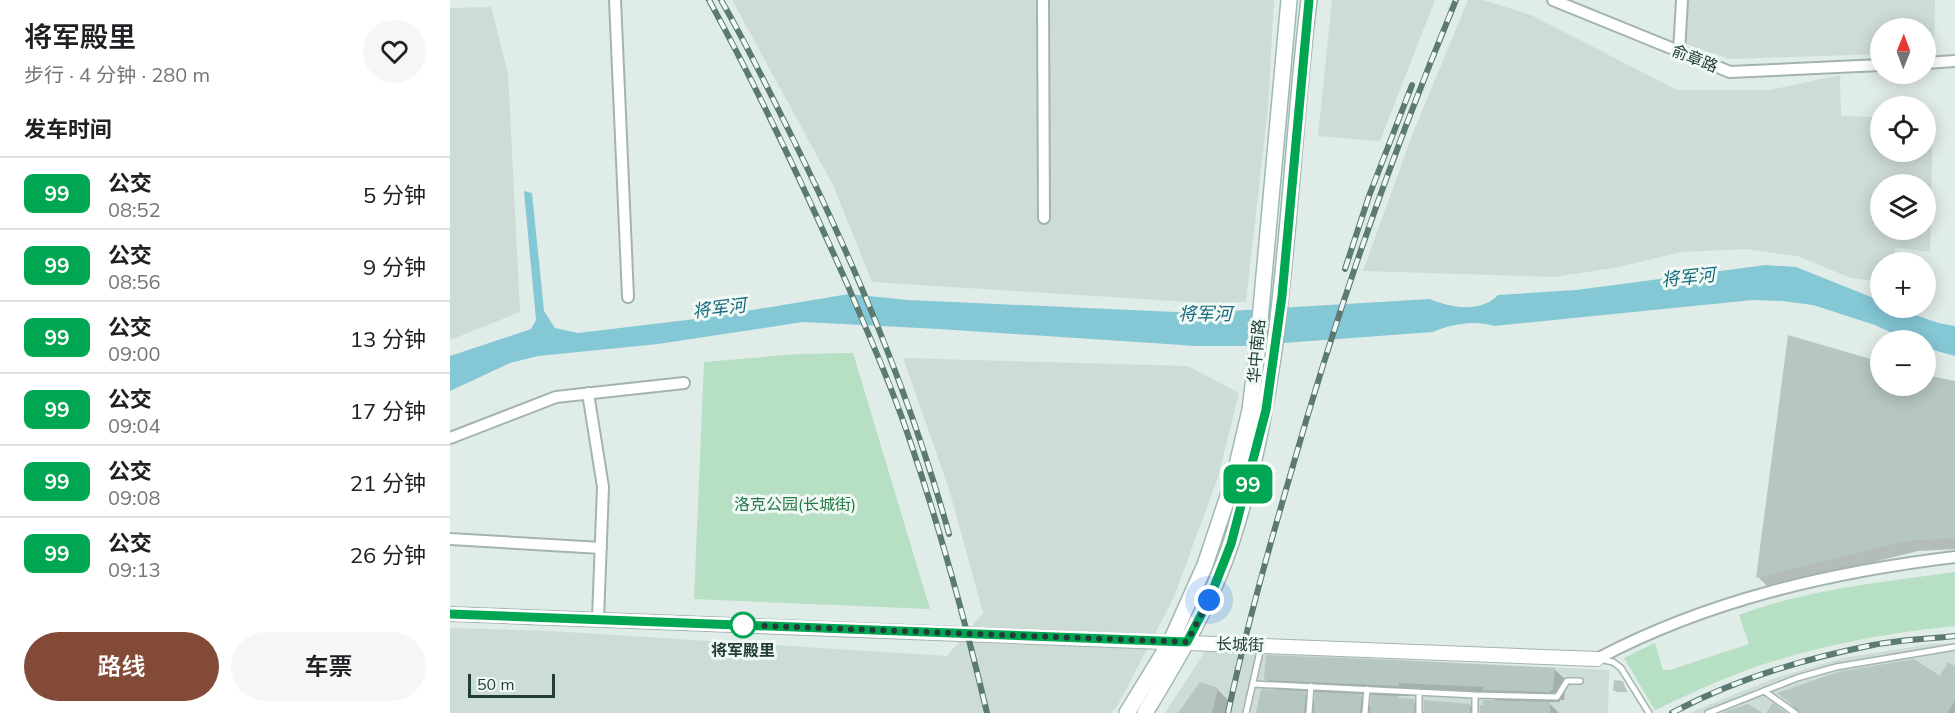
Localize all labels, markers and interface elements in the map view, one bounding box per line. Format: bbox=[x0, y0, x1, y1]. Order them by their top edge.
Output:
north arrow bbox=[1870, 18, 1936, 84]
map controls bbox=[1870, 18, 1936, 396]
text: 将军殿里 bbox=[24, 19, 136, 54]
button: heart bbox=[363, 20, 426, 83]
street label: 俞章路 bbox=[1669, 40, 1721, 76]
text: 步行 · 4 分钟 · 280 m bbox=[24, 62, 210, 87]
button: locate bbox=[1870, 96, 1936, 162]
text: 发车时间 bbox=[24, 115, 112, 143]
text: 公交 bbox=[108, 169, 152, 197]
button: layers bbox=[1870, 174, 1936, 240]
text: 99 bbox=[44, 180, 70, 206]
text: 5 分钟 bbox=[363, 181, 426, 209]
text: 08:52 bbox=[108, 197, 161, 222]
text: 公交 bbox=[108, 241, 152, 269]
text: 99 bbox=[44, 252, 70, 278]
button: + bbox=[1870, 252, 1936, 318]
text: 9 分钟 bbox=[363, 253, 426, 281]
water label: 将军河 bbox=[1660, 262, 1719, 291]
text: 08:56 bbox=[108, 269, 161, 294]
water label: 将军河 bbox=[691, 293, 750, 323]
water label: 将军河 bbox=[1178, 302, 1235, 325]
text: 公交 bbox=[108, 313, 152, 341]
street label: 华中南路 bbox=[1243, 318, 1269, 384]
text: 99 bbox=[44, 324, 70, 350]
text: 13 分钟 bbox=[350, 325, 426, 353]
button: − bbox=[1870, 330, 1936, 396]
text: 09:00 bbox=[108, 341, 161, 366]
text: 公交 bbox=[108, 385, 152, 413]
text: 99 bbox=[44, 396, 70, 422]
text: 17 分钟 bbox=[350, 397, 426, 425]
text: 09:04 bbox=[108, 413, 161, 438]
text: 公交 bbox=[108, 457, 152, 485]
line badge: 99 bbox=[1221, 464, 1275, 504]
text: 99 bbox=[44, 468, 70, 494]
text: 21 分钟 bbox=[350, 469, 426, 497]
text: 99 bbox=[1235, 471, 1261, 497]
text: 09:08 bbox=[108, 485, 161, 510]
park label: 洛克公园(长城街) bbox=[734, 494, 856, 514]
text: 公交 bbox=[108, 529, 152, 557]
text: 99 bbox=[44, 540, 70, 566]
text: 26 分钟 bbox=[350, 541, 426, 569]
text: 09:13 bbox=[108, 557, 161, 582]
your location bbox=[1194, 585, 1224, 615]
marker: 将军殿里 bbox=[730, 612, 756, 638]
button: 路线 bbox=[24, 632, 219, 701]
button: 车票 bbox=[231, 632, 426, 701]
street label: 长城街 bbox=[1216, 633, 1264, 655]
place label: 将军殿里 bbox=[711, 640, 775, 660]
scale bar bbox=[468, 671, 555, 698]
text: 50 m bbox=[477, 674, 514, 694]

